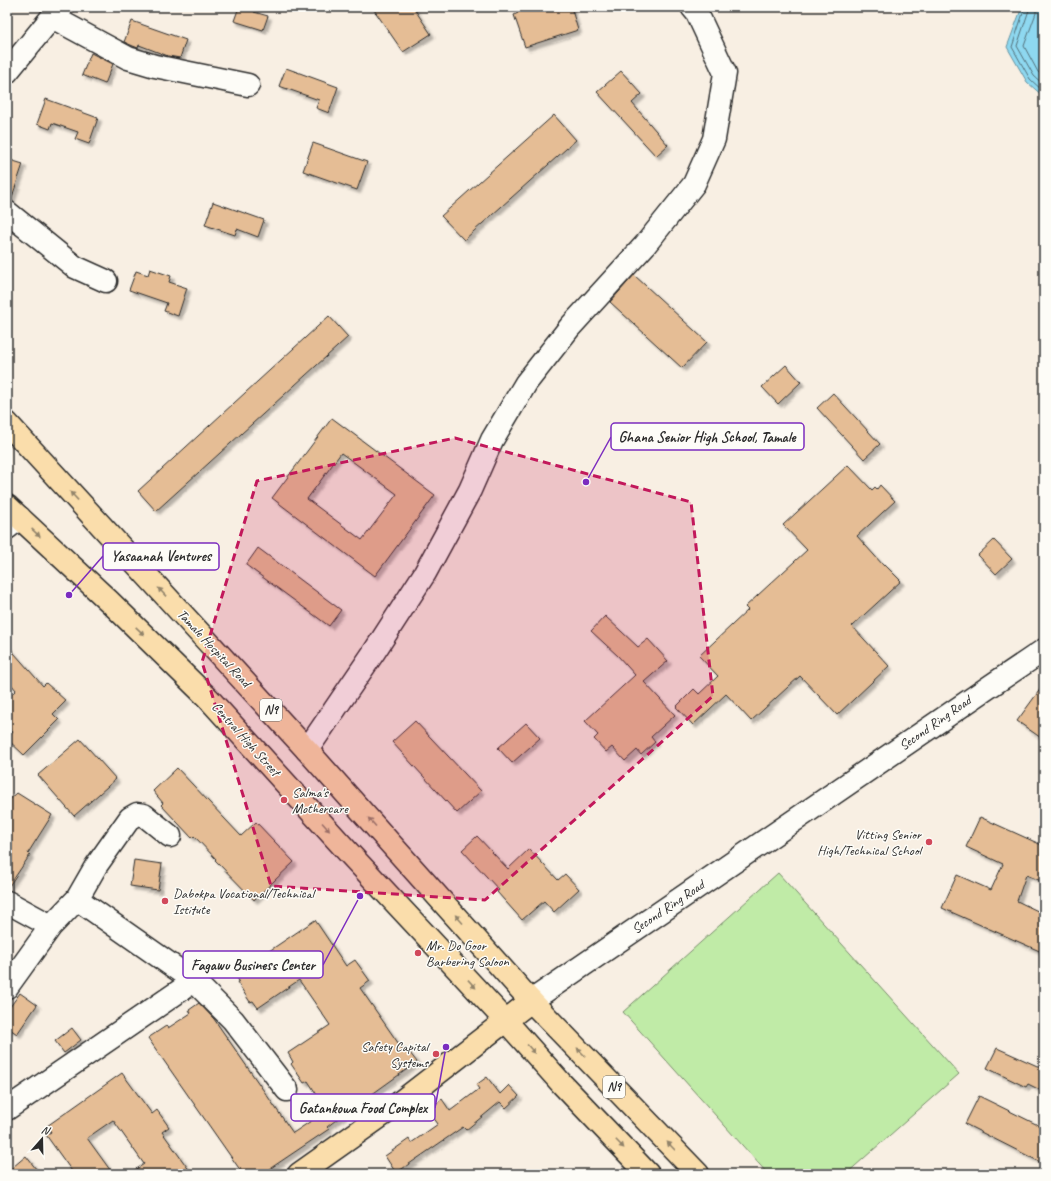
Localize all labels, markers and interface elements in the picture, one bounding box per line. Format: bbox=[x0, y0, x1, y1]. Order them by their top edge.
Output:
callout: Ghana Senior High School, Tamale bbox=[611, 423, 804, 450]
text: Ghana Senior High School, Tamale bbox=[619, 428, 796, 447]
one-way arrow bbox=[69, 491, 79, 501]
one-way arrow bbox=[30, 528, 41, 537]
callout: Yasaanah Ventures bbox=[103, 543, 219, 570]
text: Yasaanah Ventures bbox=[111, 547, 213, 566]
one-way arrow bbox=[158, 587, 167, 596]
street label: Tamale Hospital Road bbox=[174, 606, 256, 692]
one-way arrow bbox=[135, 627, 145, 636]
street label: Second Ring Road bbox=[896, 691, 976, 754]
street label: Central High Street bbox=[208, 698, 285, 781]
road number: N9 bbox=[260, 699, 282, 721]
place label: Salma's Mothercare bbox=[292, 784, 349, 817]
marker: Salma's Mothercare bbox=[279, 795, 289, 805]
one-way arrow bbox=[368, 818, 377, 827]
one-way arrow bbox=[321, 822, 331, 832]
place label: Vitting Senior High/Technical School bbox=[817, 826, 924, 859]
marker: Vitting Senior High/Technical School bbox=[924, 837, 934, 847]
street label: Second Ring Road bbox=[628, 875, 710, 938]
place label: Dabokpa Vocational/Technical Istitute bbox=[173, 885, 316, 918]
marker: Dabokpa Vocational/Technical Istitute bbox=[160, 896, 170, 906]
one-way arrow bbox=[454, 914, 463, 924]
place label: Mr. Do Goor Barbering Saloon bbox=[426, 937, 509, 970]
marker: Mr. Do Goor Barbering Saloon bbox=[413, 948, 423, 958]
callout: Fagawu Business Center bbox=[183, 951, 323, 978]
text: Fagawu Business Center bbox=[191, 956, 317, 975]
one-way arrow bbox=[467, 979, 477, 989]
place label: Safety Capital Systems bbox=[361, 1038, 431, 1071]
one-way arrow bbox=[527, 1044, 536, 1055]
one-way arrow bbox=[576, 1047, 586, 1057]
marker: Safety Capital Systems bbox=[431, 1049, 441, 1059]
road number: N9 bbox=[603, 1076, 625, 1098]
callout: Gatankowa Food Complex bbox=[291, 1094, 435, 1121]
text: Gatankowa Food Complex bbox=[299, 1099, 429, 1118]
north arrow bbox=[22, 1119, 62, 1159]
text: N bbox=[40, 1122, 53, 1138]
one-way arrow bbox=[615, 1139, 625, 1149]
one-way arrow bbox=[666, 1141, 676, 1151]

